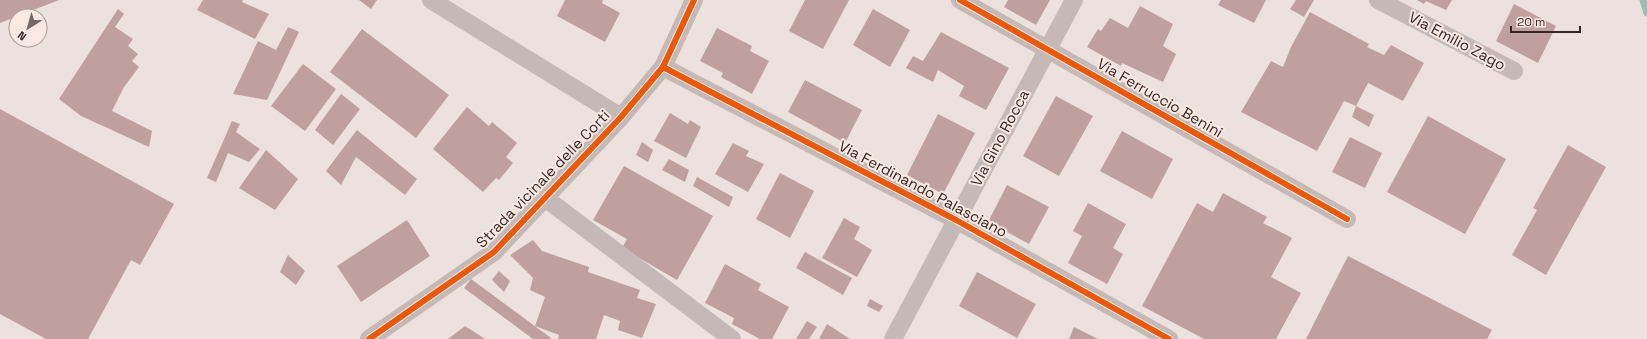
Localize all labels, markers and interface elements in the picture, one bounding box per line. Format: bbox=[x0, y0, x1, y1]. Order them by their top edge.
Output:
street label: Via Emilio Zago bbox=[1406, 7, 1509, 74]
north arrow bbox=[8, 8, 48, 48]
scale bar bbox=[1511, 8, 1580, 34]
text: 20 m bbox=[1517, 14, 1545, 30]
text: N bbox=[15, 28, 29, 44]
street label: Via Ferruccio Benini bbox=[1094, 54, 1227, 141]
street label: Via Gino Rocca bbox=[966, 86, 1033, 189]
street label: Strada vicinale delle Corti bbox=[472, 106, 614, 252]
street label: Via Ferdinando Palasciano bbox=[836, 136, 1011, 241]

